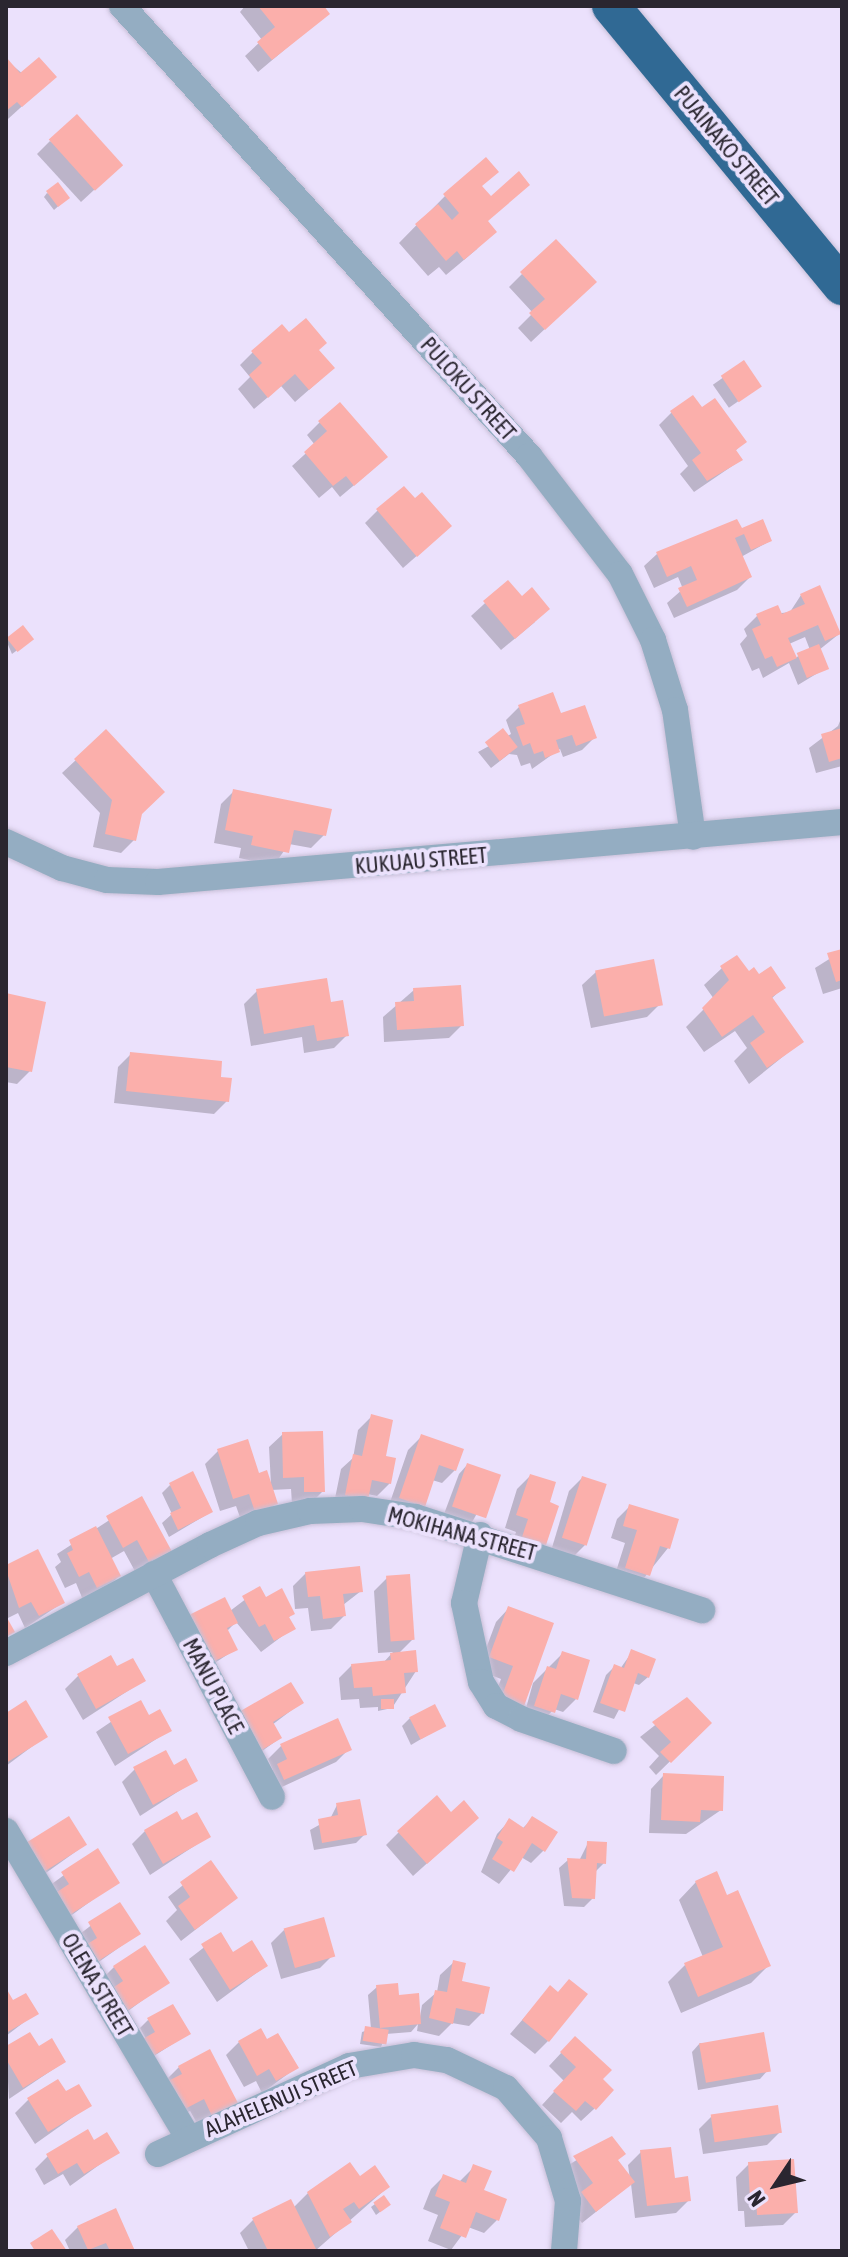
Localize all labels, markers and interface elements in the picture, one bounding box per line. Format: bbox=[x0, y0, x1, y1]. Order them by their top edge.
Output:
street label: PUAINAKO STREET bbox=[668, 81, 784, 211]
street label: PULOKU STREET bbox=[415, 332, 521, 446]
street label: KUKUAU STREET bbox=[354, 842, 488, 880]
street label: MOKIHANA STREET bbox=[385, 1502, 539, 1566]
street label: MANU PLACE bbox=[177, 1634, 249, 1738]
street label: OLENA STREET bbox=[56, 1929, 138, 2041]
street label: ALAHELENUI STREET bbox=[201, 2055, 361, 2143]
north arrow bbox=[736, 2145, 816, 2225]
text: N bbox=[742, 2186, 771, 2212]

